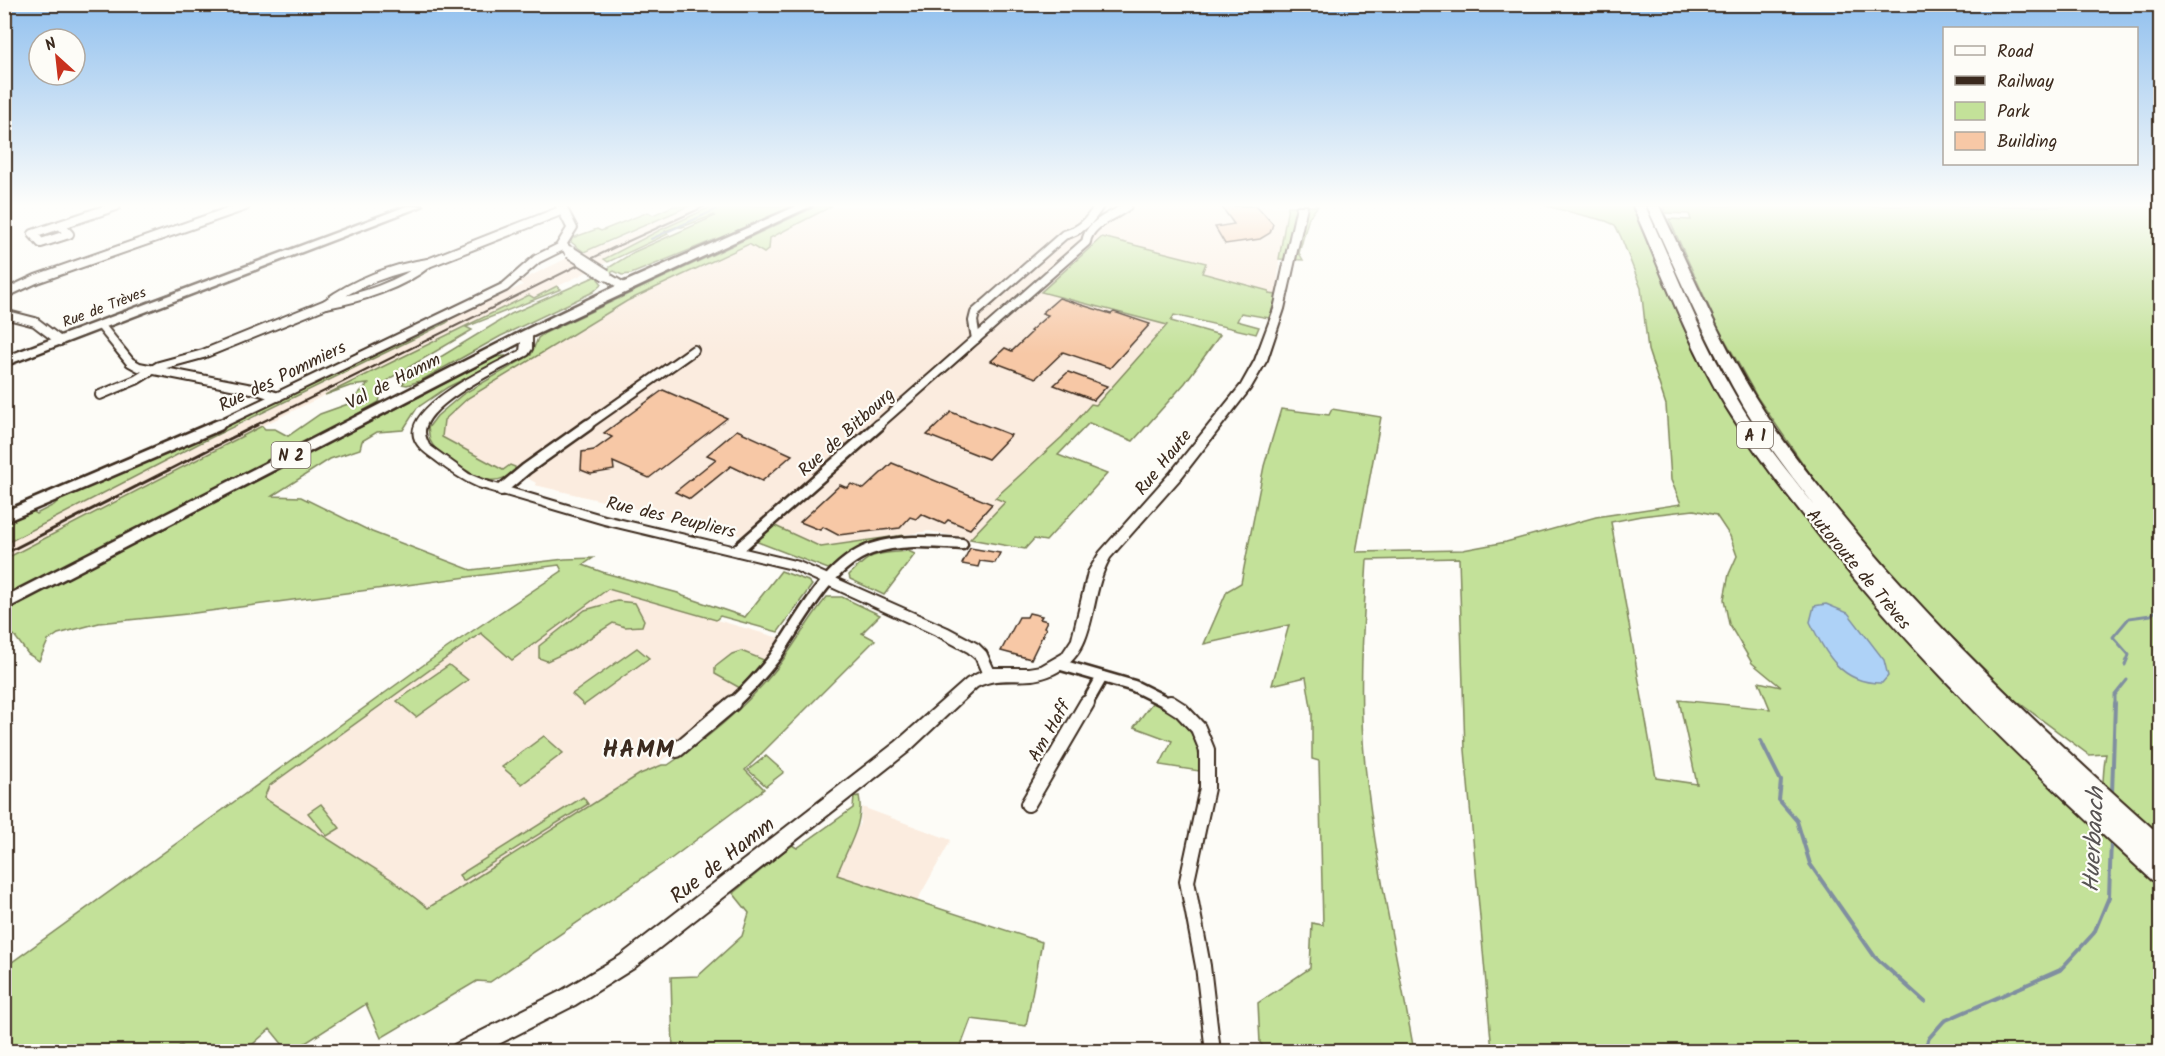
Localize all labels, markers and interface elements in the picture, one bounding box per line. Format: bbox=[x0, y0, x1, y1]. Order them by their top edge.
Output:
north arrow bbox=[27, 27, 87, 87]
legend bbox=[1943, 27, 2138, 165]
text: N bbox=[41, 32, 61, 58]
text: Road bbox=[1997, 38, 2034, 67]
text: Railway bbox=[1997, 68, 2054, 97]
text: Park bbox=[1997, 98, 2030, 127]
text: Building bbox=[1997, 128, 2057, 157]
street label: Rue de Trèves bbox=[59, 281, 150, 335]
street label: Rue des Pommiers bbox=[214, 334, 352, 421]
street label: Val de Hamm bbox=[341, 346, 446, 419]
street label: Rue de Bitbourg bbox=[792, 381, 902, 485]
road number: A 1 bbox=[1737, 422, 1773, 448]
street label: Rue Haute bbox=[1128, 423, 1200, 503]
road number: N 2 bbox=[272, 442, 310, 468]
street label: Rue des Peupliers bbox=[603, 489, 739, 548]
street label: Autoroute de Trèves bbox=[1798, 503, 1918, 637]
street label: Am Haff bbox=[1021, 694, 1081, 768]
district label: HAMM bbox=[602, 731, 676, 770]
water label: Huerbaach bbox=[2072, 784, 2117, 894]
street label: Rue de Hamm bbox=[663, 809, 783, 913]

